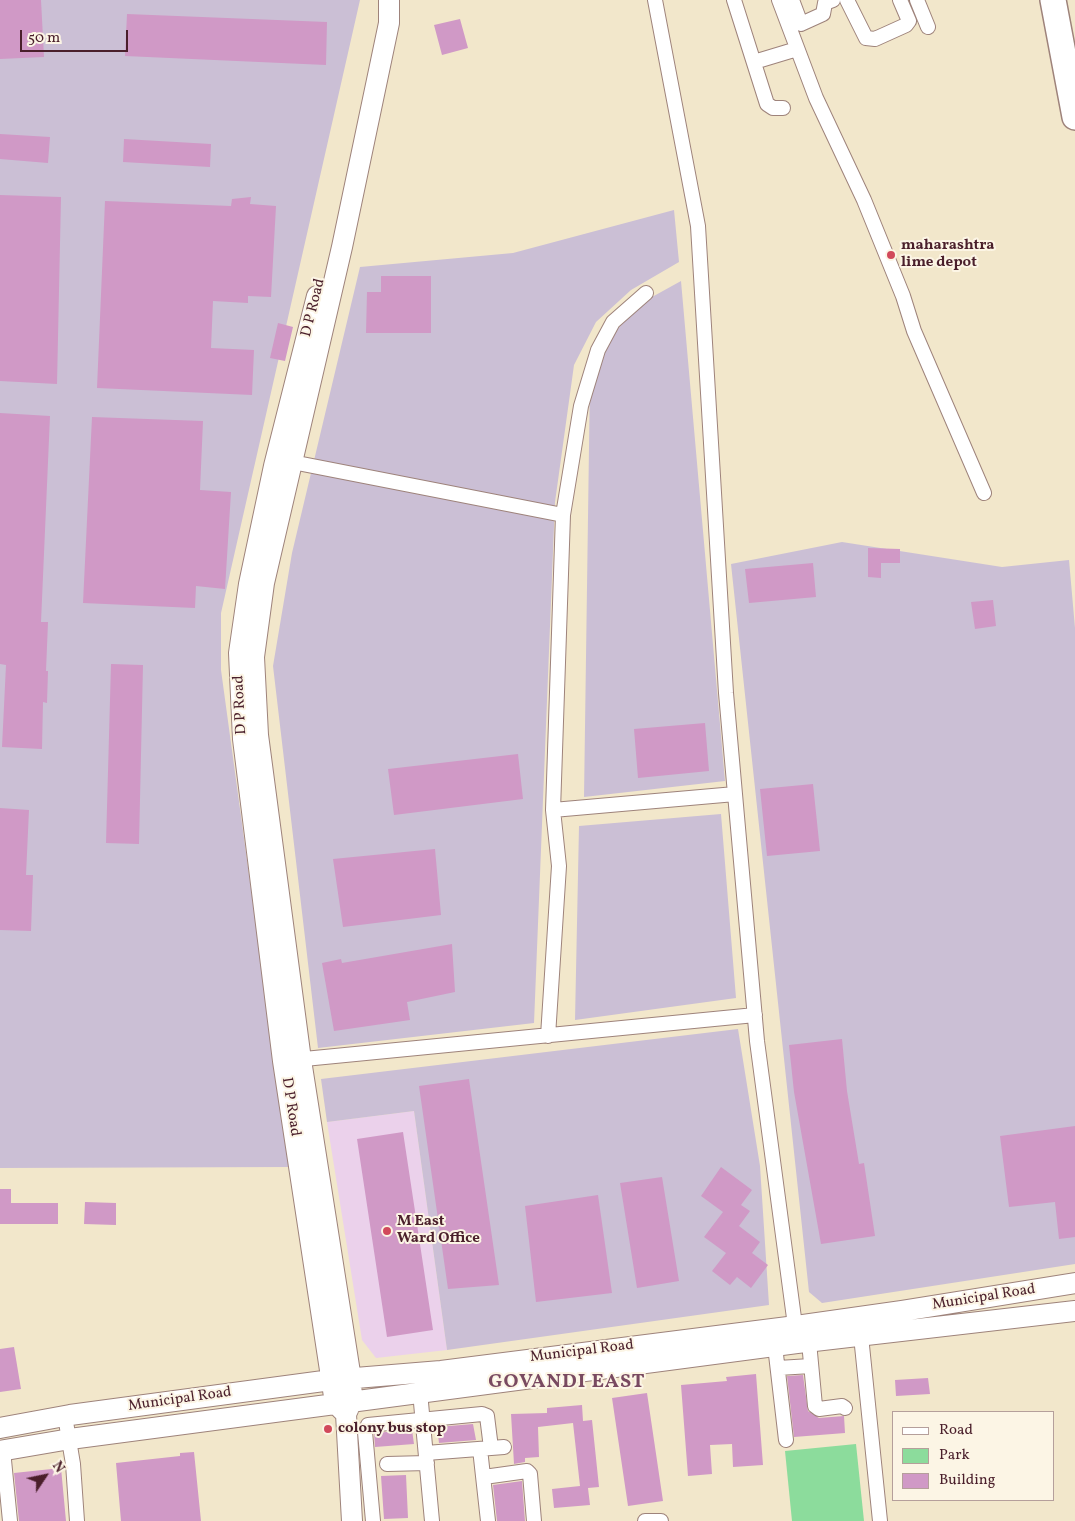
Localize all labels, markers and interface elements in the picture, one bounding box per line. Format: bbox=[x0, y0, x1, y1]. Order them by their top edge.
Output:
scale bar bbox=[22, 20, 130, 52]
text: 50 m bbox=[28, 28, 60, 49]
place label: maharashtra lime depot bbox=[901, 237, 995, 272]
marker: maharashtra lime depot bbox=[885, 249, 897, 261]
street label: D P Road bbox=[298, 277, 330, 339]
street label: D P Road bbox=[230, 675, 252, 735]
street label: D P Road bbox=[276, 1076, 304, 1138]
place label: M East Ward Office bbox=[397, 1213, 480, 1248]
marker: M East Ward Office bbox=[381, 1225, 393, 1237]
street label: Municipal Road bbox=[931, 1281, 1037, 1315]
street label: Municipal Road bbox=[529, 1337, 635, 1367]
district label: GOVANDI EAST bbox=[487, 1371, 647, 1395]
street label: Municipal Road bbox=[127, 1384, 233, 1416]
legend bbox=[892, 1411, 1055, 1501]
place label: colony bus stop bbox=[338, 1420, 446, 1438]
text: Road bbox=[939, 1420, 973, 1441]
marker: colony bus stop bbox=[322, 1423, 334, 1435]
text: Park bbox=[939, 1445, 970, 1466]
north arrow bbox=[20, 1451, 70, 1501]
text: N bbox=[47, 1458, 69, 1477]
text: Building bbox=[939, 1470, 995, 1491]

